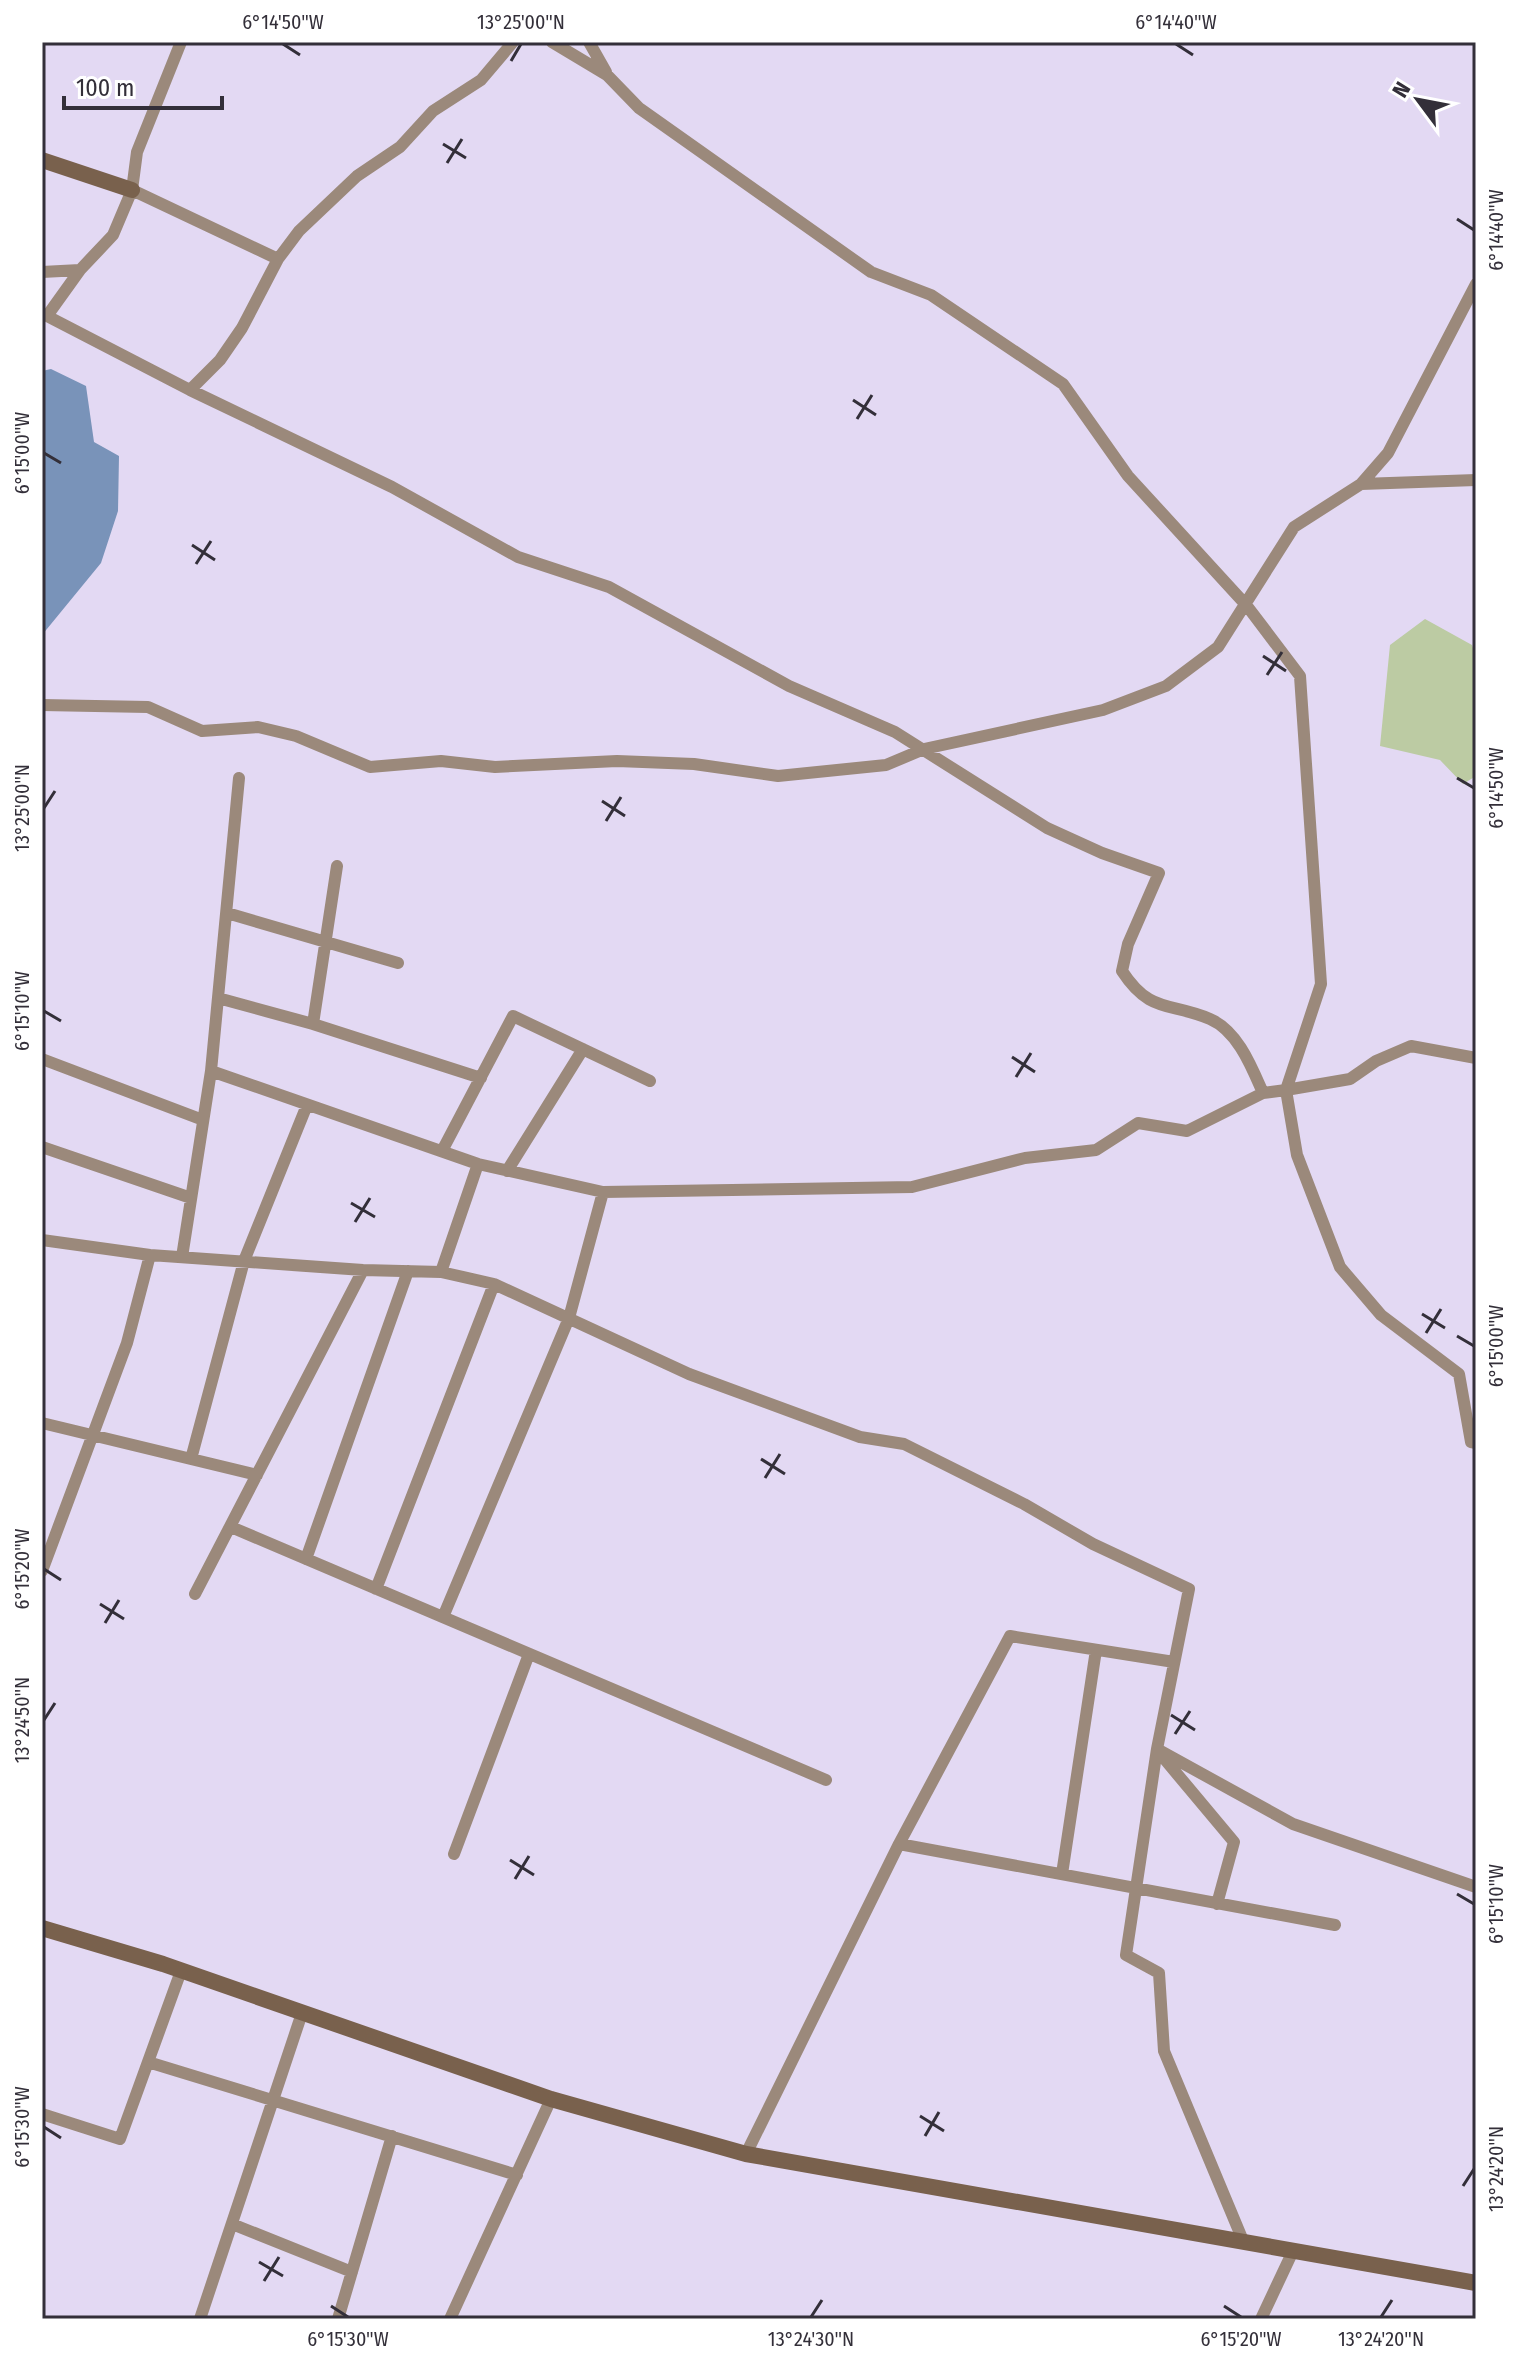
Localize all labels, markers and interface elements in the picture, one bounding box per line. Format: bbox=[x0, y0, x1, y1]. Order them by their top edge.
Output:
text: 6°14'50"W bbox=[242, 10, 324, 34]
text: 13°25'00"N bbox=[477, 10, 565, 34]
text: 6°14'40"W bbox=[1135, 10, 1217, 34]
scale bar bbox=[64, 60, 222, 110]
north arrow bbox=[1378, 60, 1458, 140]
text: 100 m bbox=[76, 74, 134, 102]
text: N bbox=[1387, 77, 1416, 102]
text: 6°14'40"W bbox=[1484, 189, 1508, 271]
text: 6°15'00"W bbox=[10, 412, 34, 494]
text: 6°14'50"W bbox=[1484, 747, 1508, 829]
text: 13°25'00"N bbox=[10, 764, 34, 852]
text: 6°15'10"W bbox=[10, 971, 34, 1051]
text: 6°15'00"W bbox=[1484, 1305, 1508, 1387]
text: 6°15'20"W bbox=[10, 1528, 34, 1610]
text: 13°24'50"N bbox=[10, 1677, 34, 1763]
text: 6°15'10"W bbox=[1484, 1864, 1508, 1944]
text: 6°15'30"W bbox=[10, 2086, 34, 2168]
text: 13°24'20"N bbox=[1484, 2126, 1508, 2212]
text: 6°15'30"W bbox=[307, 2327, 389, 2351]
text: 13°24'30"N bbox=[768, 2327, 854, 2351]
text: 6°15'20"W bbox=[1200, 2327, 1282, 2351]
text: 13°24'20"N bbox=[1338, 2327, 1424, 2351]

